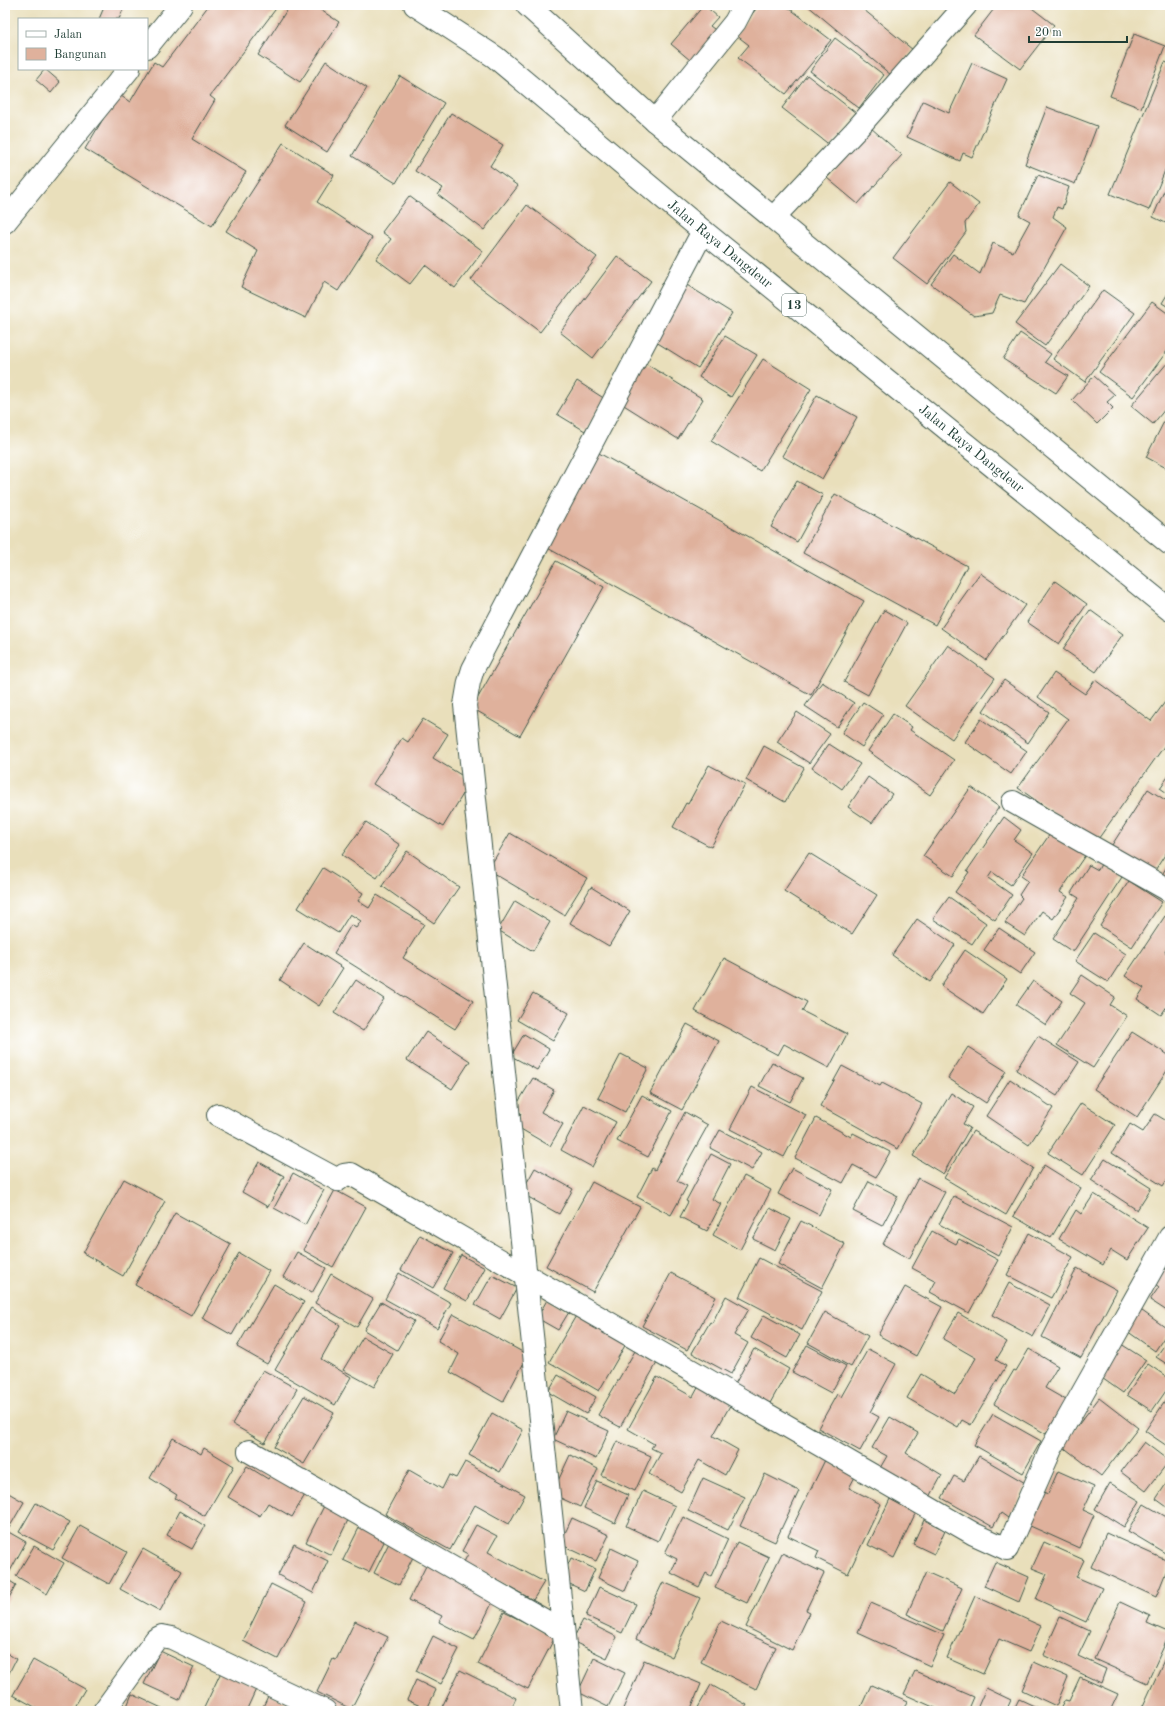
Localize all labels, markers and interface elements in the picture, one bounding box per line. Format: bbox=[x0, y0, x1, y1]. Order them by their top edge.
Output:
legend bbox=[18, 18, 148, 70]
scale bar bbox=[1029, 18, 1127, 44]
text: 20 m bbox=[1035, 27, 1062, 39]
text: Jalan bbox=[54, 29, 83, 41]
text: Bangunan bbox=[54, 49, 107, 61]
street label: Jalan Raya Dangdeur bbox=[665, 197, 775, 291]
road number: 13 bbox=[782, 294, 806, 316]
street label: Jalan Raya Dangdeur bbox=[916, 402, 1027, 496]

